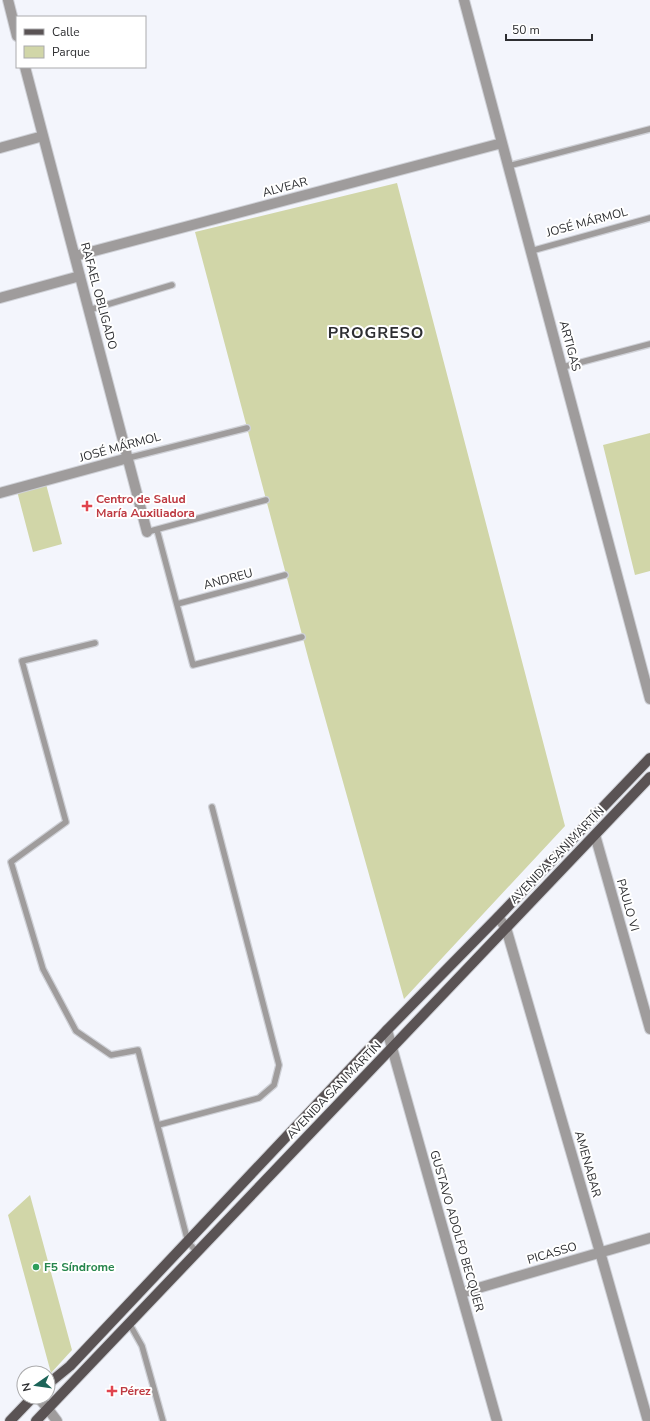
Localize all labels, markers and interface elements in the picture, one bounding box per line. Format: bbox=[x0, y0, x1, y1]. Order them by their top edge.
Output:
legend bbox=[16, 16, 146, 68]
scale bar bbox=[506, 16, 592, 42]
text: 50 m bbox=[512, 22, 540, 38]
text: Calle bbox=[52, 24, 80, 40]
text: Parque bbox=[52, 44, 90, 60]
street label: ALVEAR bbox=[261, 173, 309, 201]
street label: JOSÉ MÁRMOL bbox=[544, 203, 630, 241]
street label: RAFAEL OBLIGADO bbox=[77, 241, 121, 351]
street label: ARTIGAS bbox=[556, 319, 584, 373]
district label: PROGRESO bbox=[328, 322, 424, 344]
street label: JOSÉ MÁRMOL bbox=[77, 428, 163, 466]
place label: Centro de Salud María Auxiliadora bbox=[96, 491, 195, 521]
marker: Centro de Salud María Auxiliadora bbox=[81, 500, 93, 512]
street label: ANDREU bbox=[202, 565, 254, 593]
street label: AVENIDA SAN MARTÍN bbox=[506, 803, 608, 907]
street label: PAULO VI bbox=[613, 877, 643, 933]
street label: AVENIDA SAN MARTÍN bbox=[283, 1038, 385, 1142]
street label: AMENABAR bbox=[571, 1129, 605, 1199]
street label: GUSTAVO ADOLFO BECQUER bbox=[426, 1148, 488, 1314]
street label: PICASSO bbox=[525, 1238, 579, 1268]
place label: F5 Síndrome bbox=[44, 1259, 115, 1275]
marker: F5 Síndrome bbox=[31, 1262, 41, 1272]
north arrow bbox=[16, 1365, 56, 1405]
text: N bbox=[19, 1381, 35, 1393]
place label: Pérez bbox=[120, 1383, 151, 1399]
marker: Pérez bbox=[107, 1386, 117, 1396]

